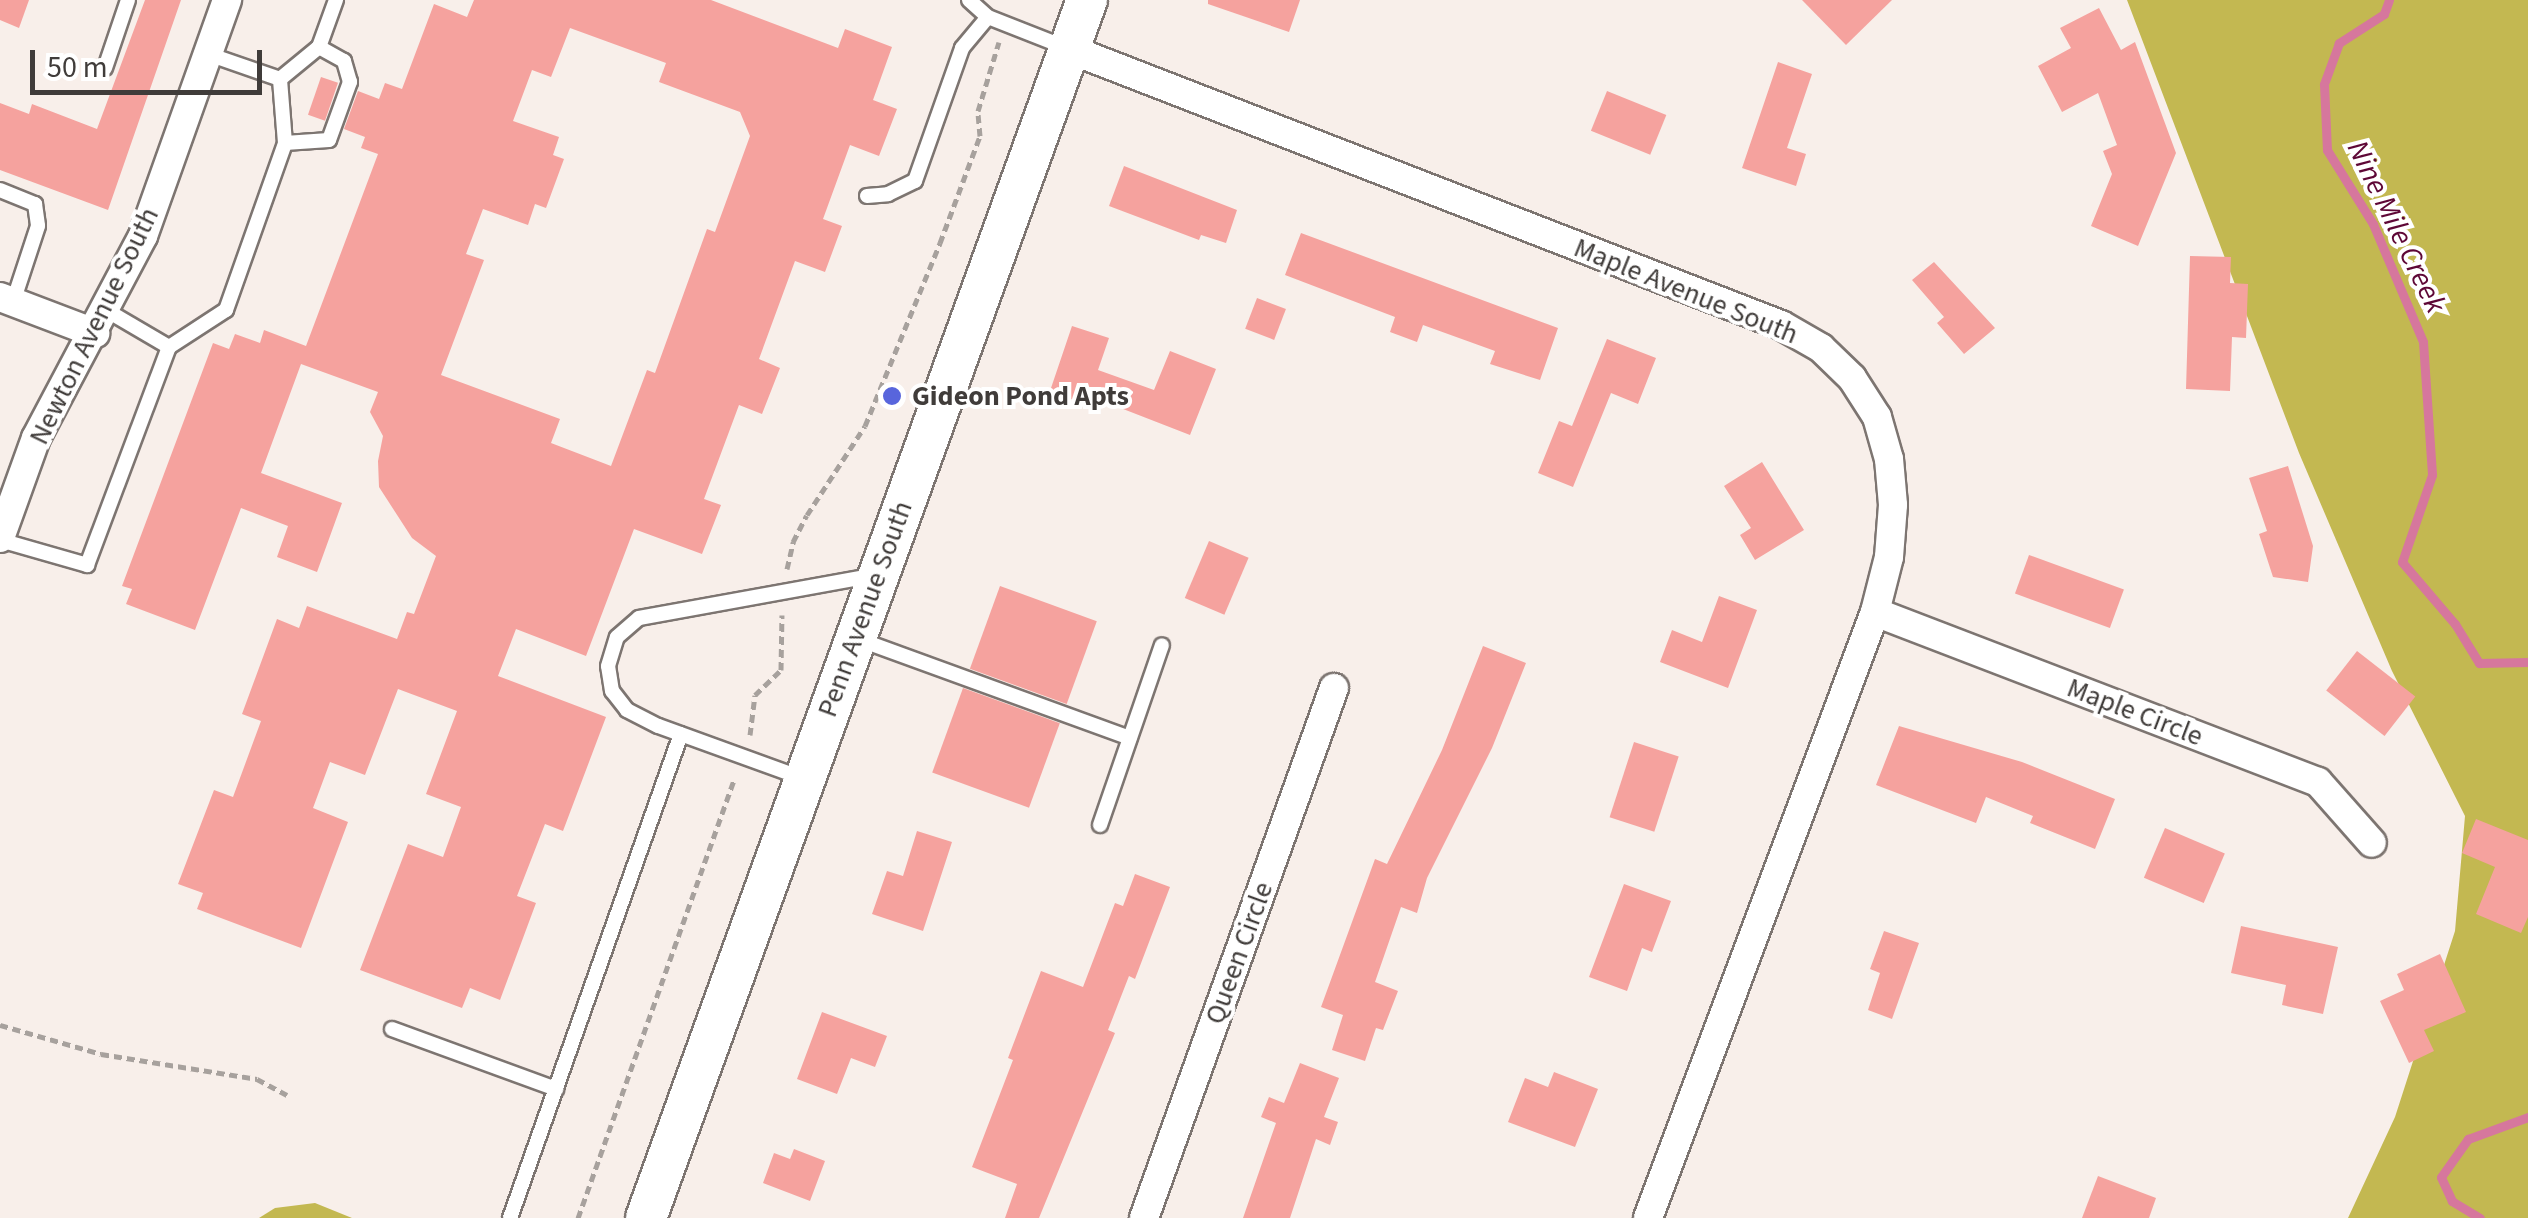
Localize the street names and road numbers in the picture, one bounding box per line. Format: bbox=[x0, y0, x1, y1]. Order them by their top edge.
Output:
street label: Newton Avenue South bbox=[22, 202, 166, 450]
street label: Maple Avenue South bbox=[1569, 231, 1803, 351]
street label: Penn Avenue South bbox=[810, 496, 920, 722]
street label: Maple Circle bbox=[2062, 671, 2208, 753]
street label: Queen Circle bbox=[1198, 877, 1280, 1029]

